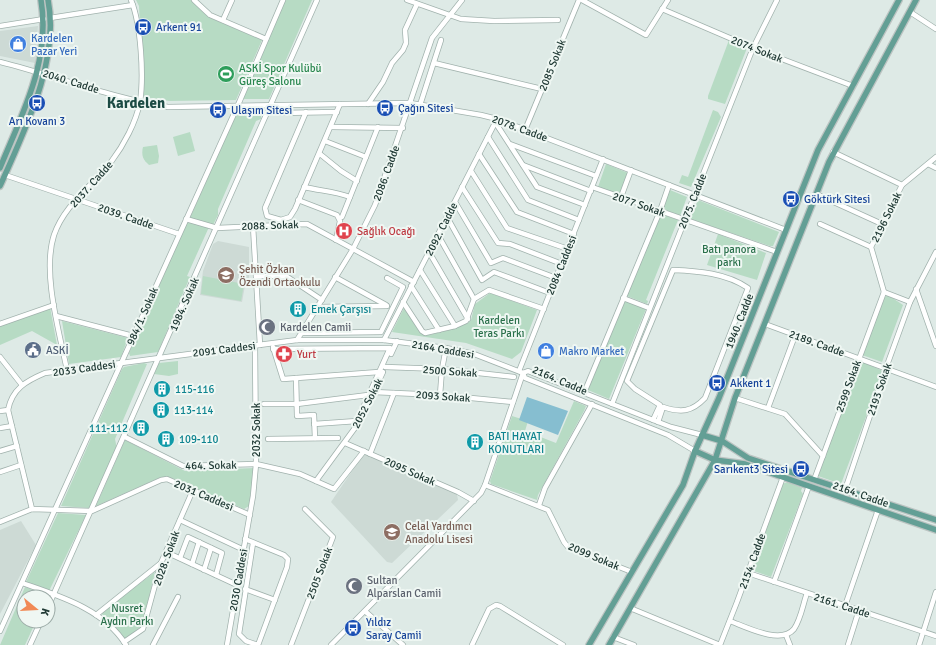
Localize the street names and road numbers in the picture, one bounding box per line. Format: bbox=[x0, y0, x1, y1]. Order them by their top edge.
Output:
street label: 2074 Sokak bbox=[729, 33, 785, 66]
street label: 2085 Sokak bbox=[536, 37, 569, 93]
street label: 2040. Cadde bbox=[41, 67, 101, 96]
street label: 2078. Cadde bbox=[490, 112, 549, 145]
street label: 2086. Cadde bbox=[370, 144, 403, 203]
street label: 2037. Cadde bbox=[67, 158, 116, 210]
street label: 2075. Cadde bbox=[676, 172, 709, 231]
street label: 2077 Sokak bbox=[611, 189, 667, 220]
street label: 2196 Sokak bbox=[869, 189, 904, 245]
street label: 2092. Cadde bbox=[422, 200, 460, 258]
street label: 2039. Cadde bbox=[96, 201, 156, 232]
street label: 2088. Sokak bbox=[241, 218, 299, 233]
street label: 2084 Caddesi bbox=[544, 233, 579, 297]
street label: 1984. Sokak bbox=[167, 275, 202, 333]
street label: 984/1. Sokak bbox=[124, 285, 161, 347]
street label: 1940. Cadde bbox=[723, 292, 756, 351]
street label: 2189. Cadde bbox=[787, 327, 846, 360]
street label: 2164 Caddesi bbox=[411, 338, 475, 361]
street label: 2091 Caddesi bbox=[192, 339, 256, 360]
street label: 2033 Caddesi bbox=[52, 358, 116, 379]
street label: 2599 Sokak bbox=[833, 358, 864, 414]
street label: 2193 Sokak bbox=[864, 361, 895, 417]
street label: 2500 Sokak bbox=[422, 363, 478, 380]
street label: 2164. Cadde bbox=[530, 363, 589, 398]
street label: 2052 Sokak bbox=[349, 376, 386, 431]
street label: 2093 Sokak bbox=[415, 388, 471, 405]
street label: 2032 Sokak bbox=[250, 402, 263, 457]
street label: 2095 Sokak bbox=[382, 454, 438, 489]
street label: 464. Sokak bbox=[185, 459, 237, 472]
street label: 2031 Caddesi bbox=[172, 477, 235, 514]
street label: 2164. Cadde bbox=[831, 479, 891, 510]
street label: 2028. Sokak bbox=[151, 528, 183, 587]
street label: 2154. Cadde bbox=[736, 532, 769, 591]
street label: 2099 Sokak bbox=[566, 540, 622, 573]
street label: 2505 Sokak bbox=[304, 545, 335, 601]
street label: 2030 Caddesi bbox=[227, 548, 250, 612]
street label: 2161. Cadde bbox=[812, 590, 872, 621]

